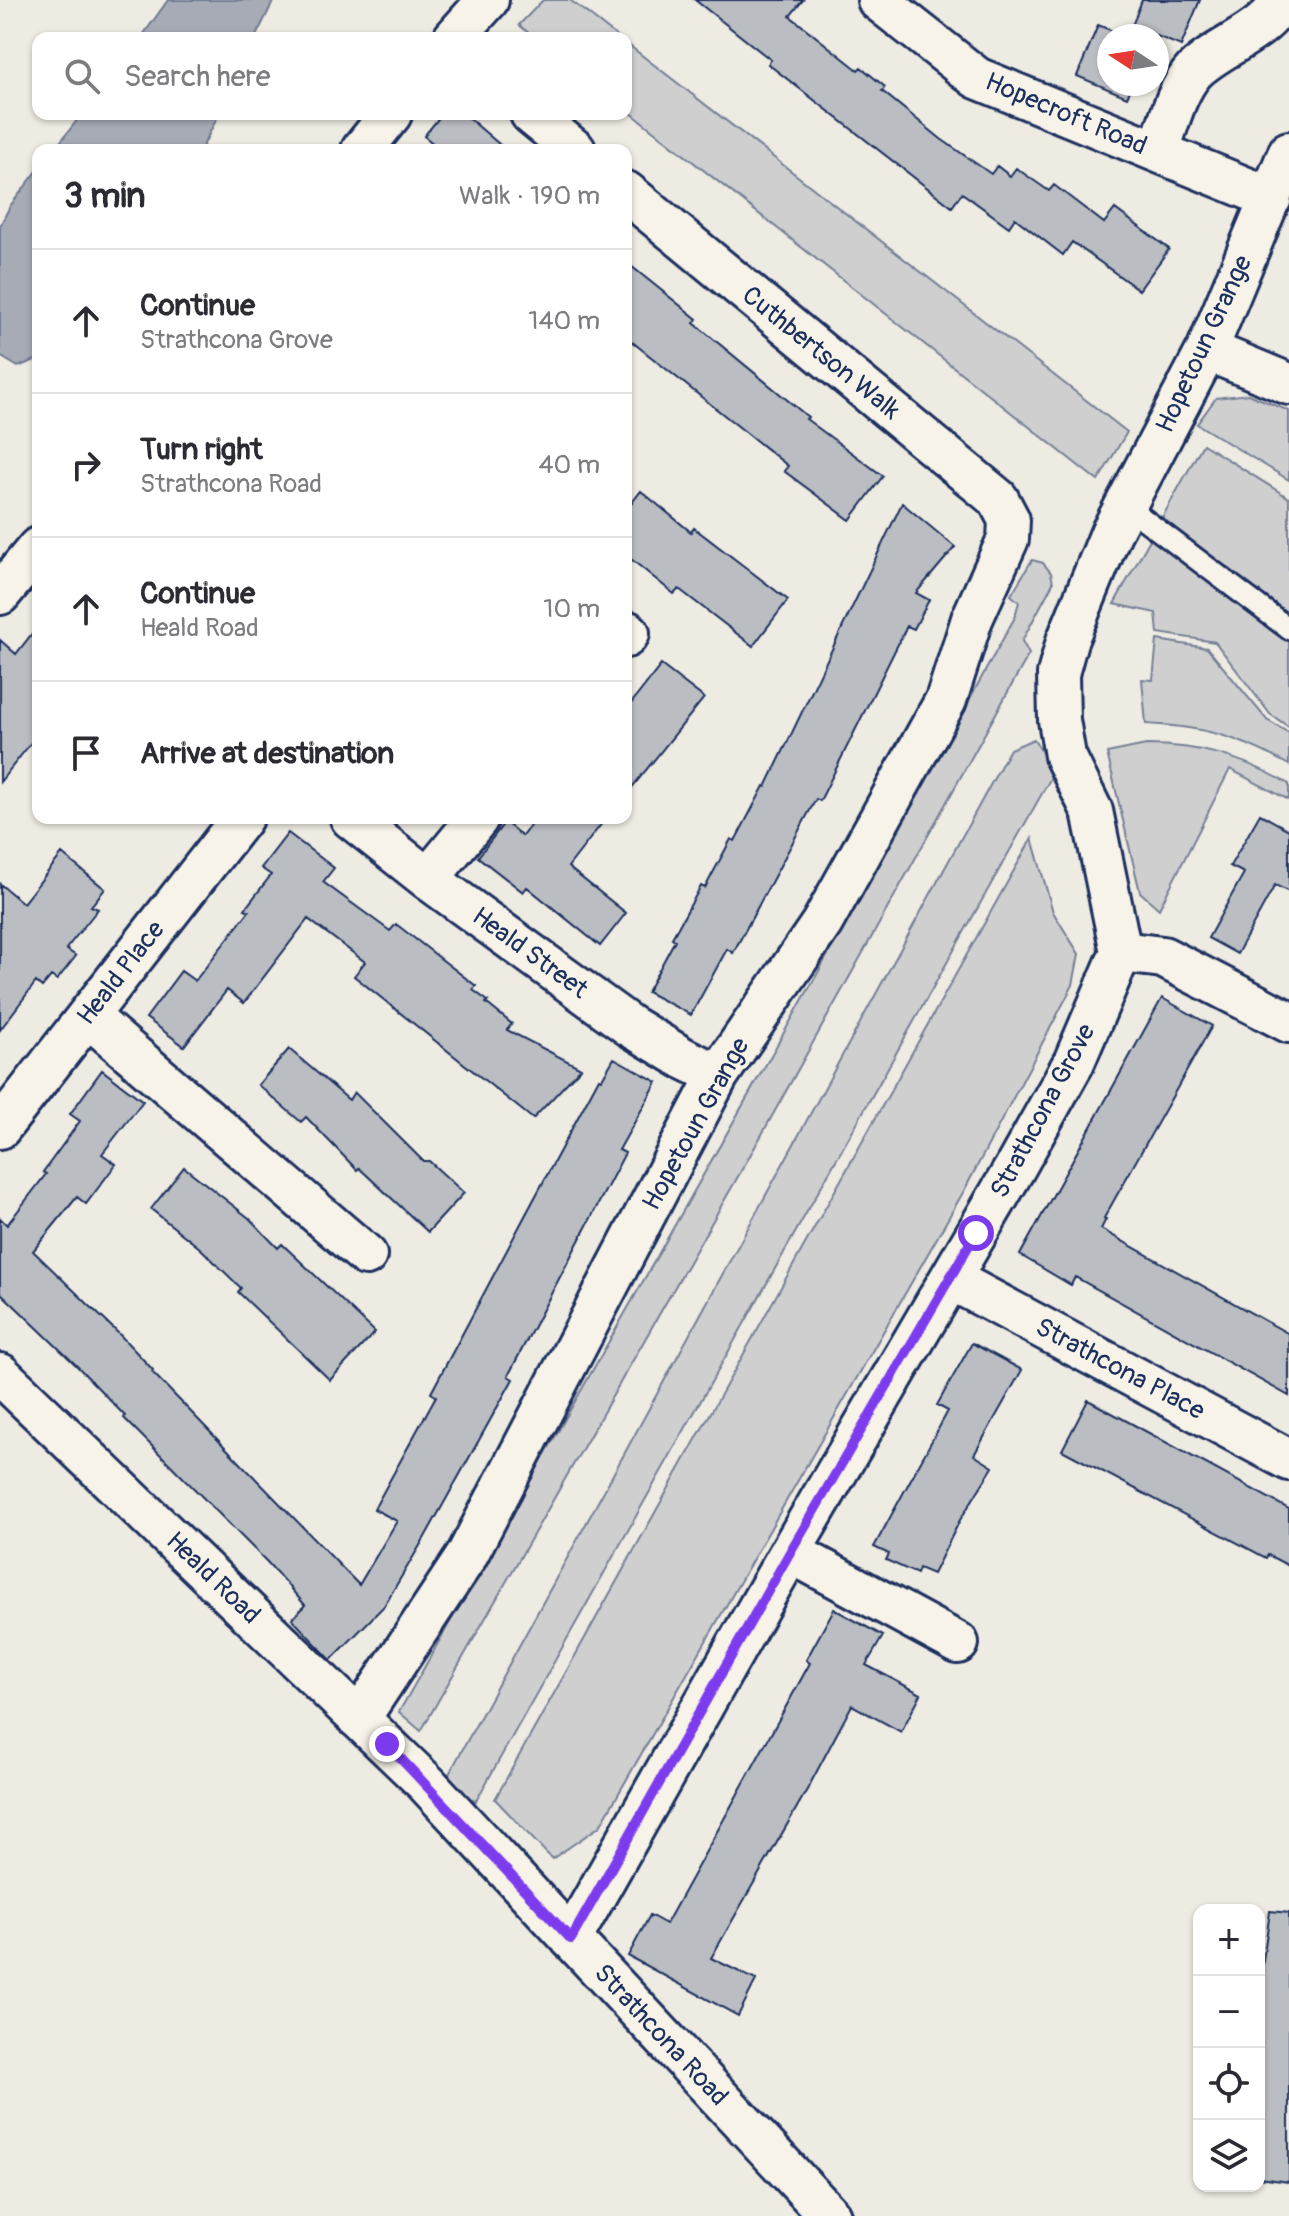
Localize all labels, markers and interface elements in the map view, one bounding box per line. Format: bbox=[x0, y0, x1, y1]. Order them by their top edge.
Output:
north arrow bbox=[1097, 24, 1169, 96]
search box bbox=[32, 32, 632, 120]
icon: search bbox=[60, 54, 104, 98]
text: Search here bbox=[124, 58, 271, 95]
street label: Hopecroft Road bbox=[980, 66, 1152, 162]
text: 3 min bbox=[64, 175, 146, 218]
text: Walk · 190 m bbox=[459, 180, 600, 212]
street label: Hopetoun Grange bbox=[1149, 250, 1259, 438]
street label: Cuthbertson Walk bbox=[735, 279, 907, 427]
text: Continue bbox=[140, 287, 255, 324]
icon: ahead bbox=[64, 299, 108, 343]
text: 140 m bbox=[528, 305, 600, 337]
text: Strathcona Grove bbox=[140, 324, 333, 356]
text: Turn right bbox=[140, 431, 263, 468]
icon: right bbox=[64, 443, 108, 487]
text: 40 m bbox=[538, 449, 600, 481]
text: Strathcona Road bbox=[140, 468, 322, 500]
text: Continue bbox=[140, 575, 255, 612]
icon: ahead bbox=[64, 587, 108, 631]
text: 10 m bbox=[543, 593, 600, 625]
text: Heald Road bbox=[140, 612, 259, 644]
icon: arrive bbox=[64, 731, 108, 775]
text: Arrive at destination bbox=[140, 735, 394, 772]
street label: Heald Street bbox=[466, 900, 595, 1006]
street label: Heald Place bbox=[70, 914, 172, 1032]
street label: Strathcona Grove bbox=[984, 1018, 1102, 1204]
street label: Hopetoun Grange bbox=[635, 1032, 757, 1216]
route start bbox=[958, 1215, 994, 1251]
street label: Strathcona Place bbox=[1030, 1311, 1210, 1427]
street label: Heald Road bbox=[159, 1525, 267, 1631]
route end bbox=[369, 1726, 405, 1762]
map controls bbox=[1193, 1904, 1265, 2192]
button: + bbox=[1193, 1904, 1265, 1976]
street label: Strathcona Road bbox=[587, 1957, 735, 2113]
button: − bbox=[1193, 1976, 1265, 2048]
button: locate bbox=[1193, 2048, 1265, 2120]
button: layers bbox=[1193, 2120, 1265, 2192]

